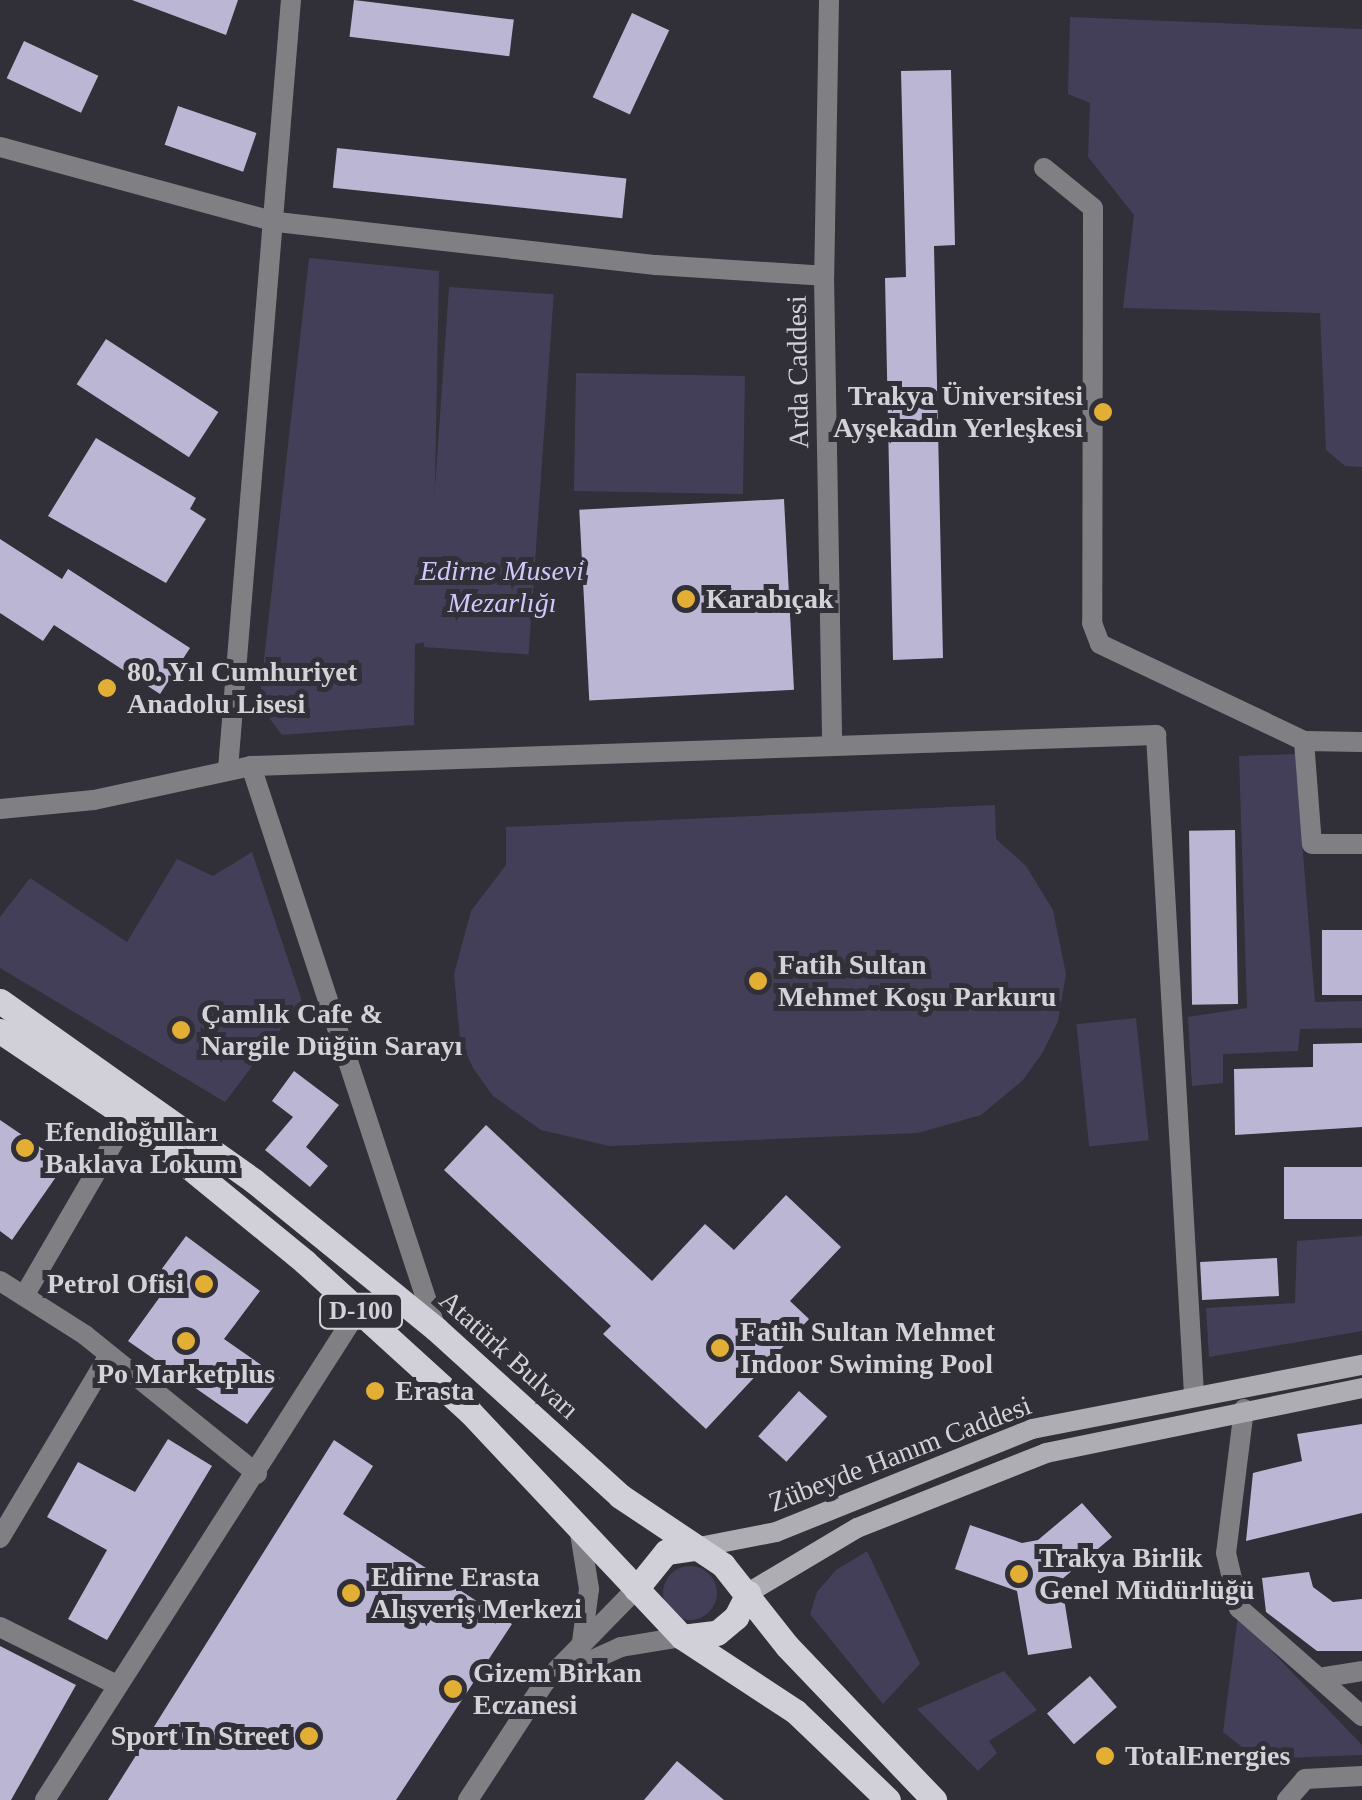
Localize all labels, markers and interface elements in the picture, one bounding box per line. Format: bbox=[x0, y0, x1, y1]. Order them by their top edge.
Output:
street label: Arda Caddesi bbox=[780, 295, 816, 449]
place label: Trakya Üniversitesi Ayşekadın Yerleşkesi bbox=[832, 379, 1083, 445]
marker: Trakya Üniversitesi Ayşekadın Yerleşkesi bbox=[1092, 401, 1114, 423]
park label: Edirne Musevi Mezarlığı bbox=[420, 554, 584, 620]
place label: Karabıçak bbox=[706, 582, 834, 616]
marker: Karabıçak bbox=[675, 588, 697, 610]
place label: 80. Yıl Cumhuriyet Anadolu Lisesi bbox=[127, 655, 358, 721]
marker: 80. Yıl Cumhuriyet Anadolu Lisesi bbox=[96, 677, 118, 699]
place label: Fatih Sultan Mehmet Koşu Parkuru bbox=[778, 948, 1056, 1014]
marker: Fatih Sultan Mehmet Koşu Parkuru bbox=[747, 970, 769, 992]
place label: Çamlık Cafe & Nargile Düğün Sarayı bbox=[201, 997, 462, 1063]
marker: Çamlık Cafe & Nargile Düğün Sarayı bbox=[170, 1019, 192, 1041]
place label: Efendioğulları Baklava Lokum bbox=[45, 1115, 237, 1181]
marker: Efendioğulları Baklava Lokum bbox=[14, 1137, 36, 1159]
place label: Petrol Ofisi bbox=[47, 1267, 184, 1301]
marker: Petrol Ofisi bbox=[193, 1273, 215, 1295]
street label: Atatürk Bulvarı bbox=[432, 1283, 586, 1427]
road number: D-100 bbox=[318, 1291, 404, 1331]
place label: Fatih Sultan Mehmet Indoor Swiming Pool bbox=[740, 1315, 995, 1381]
marker: Po Marketplus bbox=[175, 1330, 197, 1352]
marker: Fatih Sultan Mehmet Indoor Swiming Pool bbox=[709, 1337, 731, 1359]
place label: Po Marketplus bbox=[97, 1357, 275, 1391]
place label: Erasta bbox=[395, 1374, 474, 1408]
marker: Erasta bbox=[364, 1380, 386, 1402]
street label: Zübeyde Hanım Caddesi bbox=[764, 1388, 1036, 1520]
place label: Trakya Birlik Genel Müdürlüğü bbox=[1039, 1541, 1254, 1607]
place label: Edirne Erasta Alışveriş Merkezi bbox=[371, 1560, 582, 1626]
marker: Trakya Birlik Genel Müdürlüğü bbox=[1008, 1563, 1030, 1585]
marker: Edirne Erasta Alışveriş Merkezi bbox=[340, 1582, 362, 1604]
place label: Gizem Birkan Eczanesi bbox=[473, 1656, 642, 1722]
marker: Gizem Birkan Eczanesi bbox=[442, 1678, 464, 1700]
place label: Sport In Street bbox=[111, 1719, 289, 1753]
marker: Sport In Street bbox=[298, 1725, 320, 1747]
place label: TotalEnergies bbox=[1125, 1739, 1290, 1773]
marker: TotalEnergies bbox=[1094, 1745, 1116, 1767]

